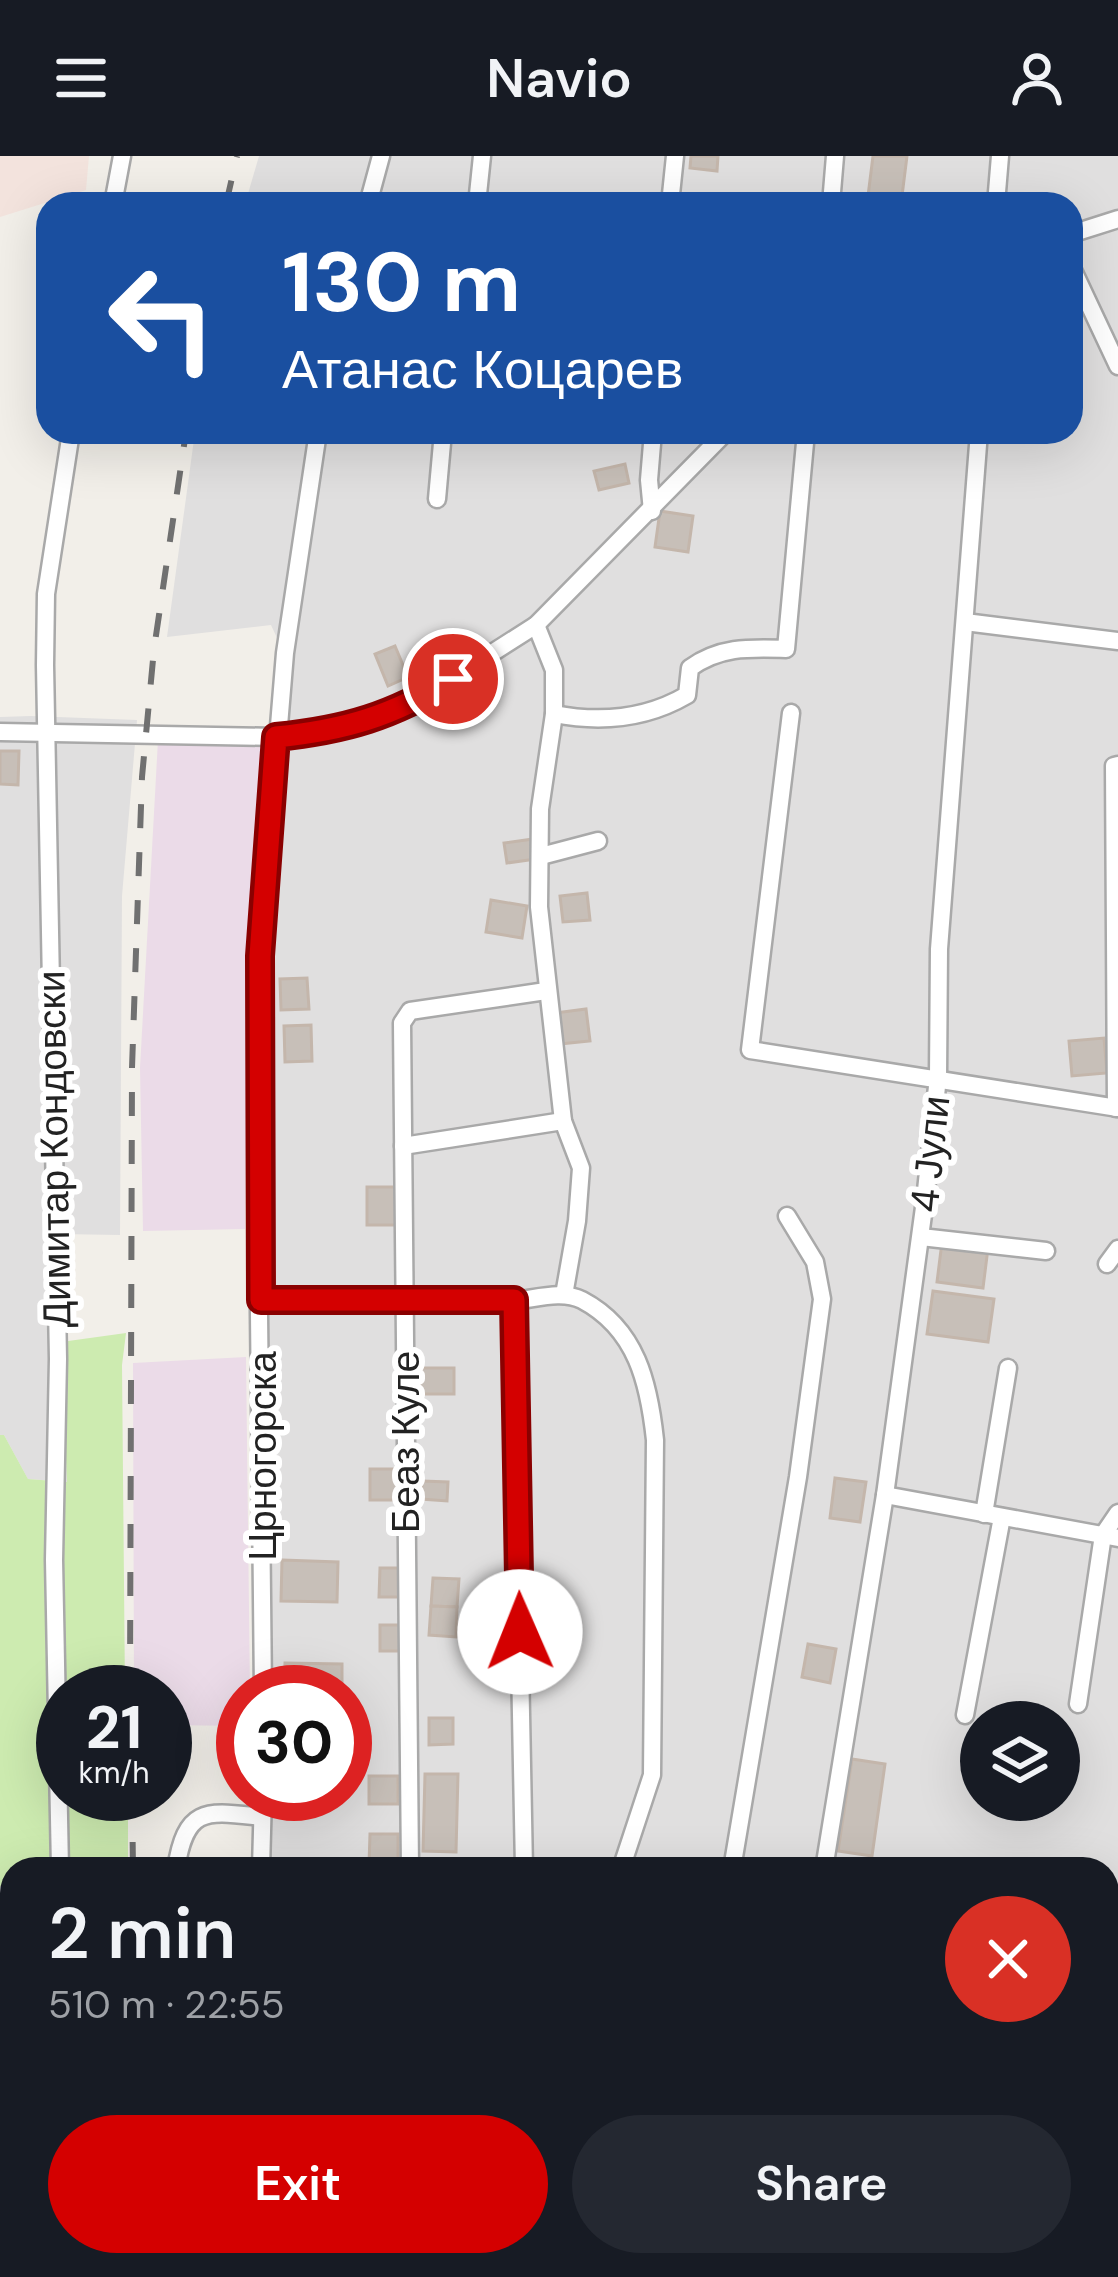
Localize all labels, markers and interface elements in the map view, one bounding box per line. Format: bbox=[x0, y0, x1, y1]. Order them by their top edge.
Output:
text: Navio bbox=[486, 43, 632, 114]
icon: menu bbox=[48, 45, 114, 111]
icon: person bbox=[1004, 45, 1070, 111]
text: 130 m bbox=[282, 228, 521, 337]
icon: left bbox=[84, 240, 240, 396]
text: Атанас Коцарев bbox=[282, 334, 683, 405]
pin bbox=[402, 628, 504, 730]
icon: arrive bbox=[420, 646, 486, 712]
street label: Димитар Кондовски bbox=[25, 970, 83, 1328]
street label: 4 Јули bbox=[899, 1093, 961, 1215]
street label: Црногорска bbox=[237, 1351, 288, 1561]
street label: Беаз Куле bbox=[380, 1351, 431, 1533]
position arrow bbox=[457, 1569, 583, 1695]
speed limit sign: 30 bbox=[216, 1665, 372, 1821]
text: 21 bbox=[86, 1688, 142, 1767]
map controls bbox=[960, 1701, 1080, 1821]
button: layers bbox=[960, 1701, 1080, 1821]
text: km/h bbox=[79, 1753, 149, 1792]
text: 2 min bbox=[48, 1887, 236, 1980]
button: close bbox=[945, 1896, 1071, 2022]
text: 510 m · 22:55 bbox=[48, 1979, 285, 2030]
button: Exit bbox=[48, 2115, 548, 2253]
button: Share bbox=[572, 2115, 1071, 2253]

